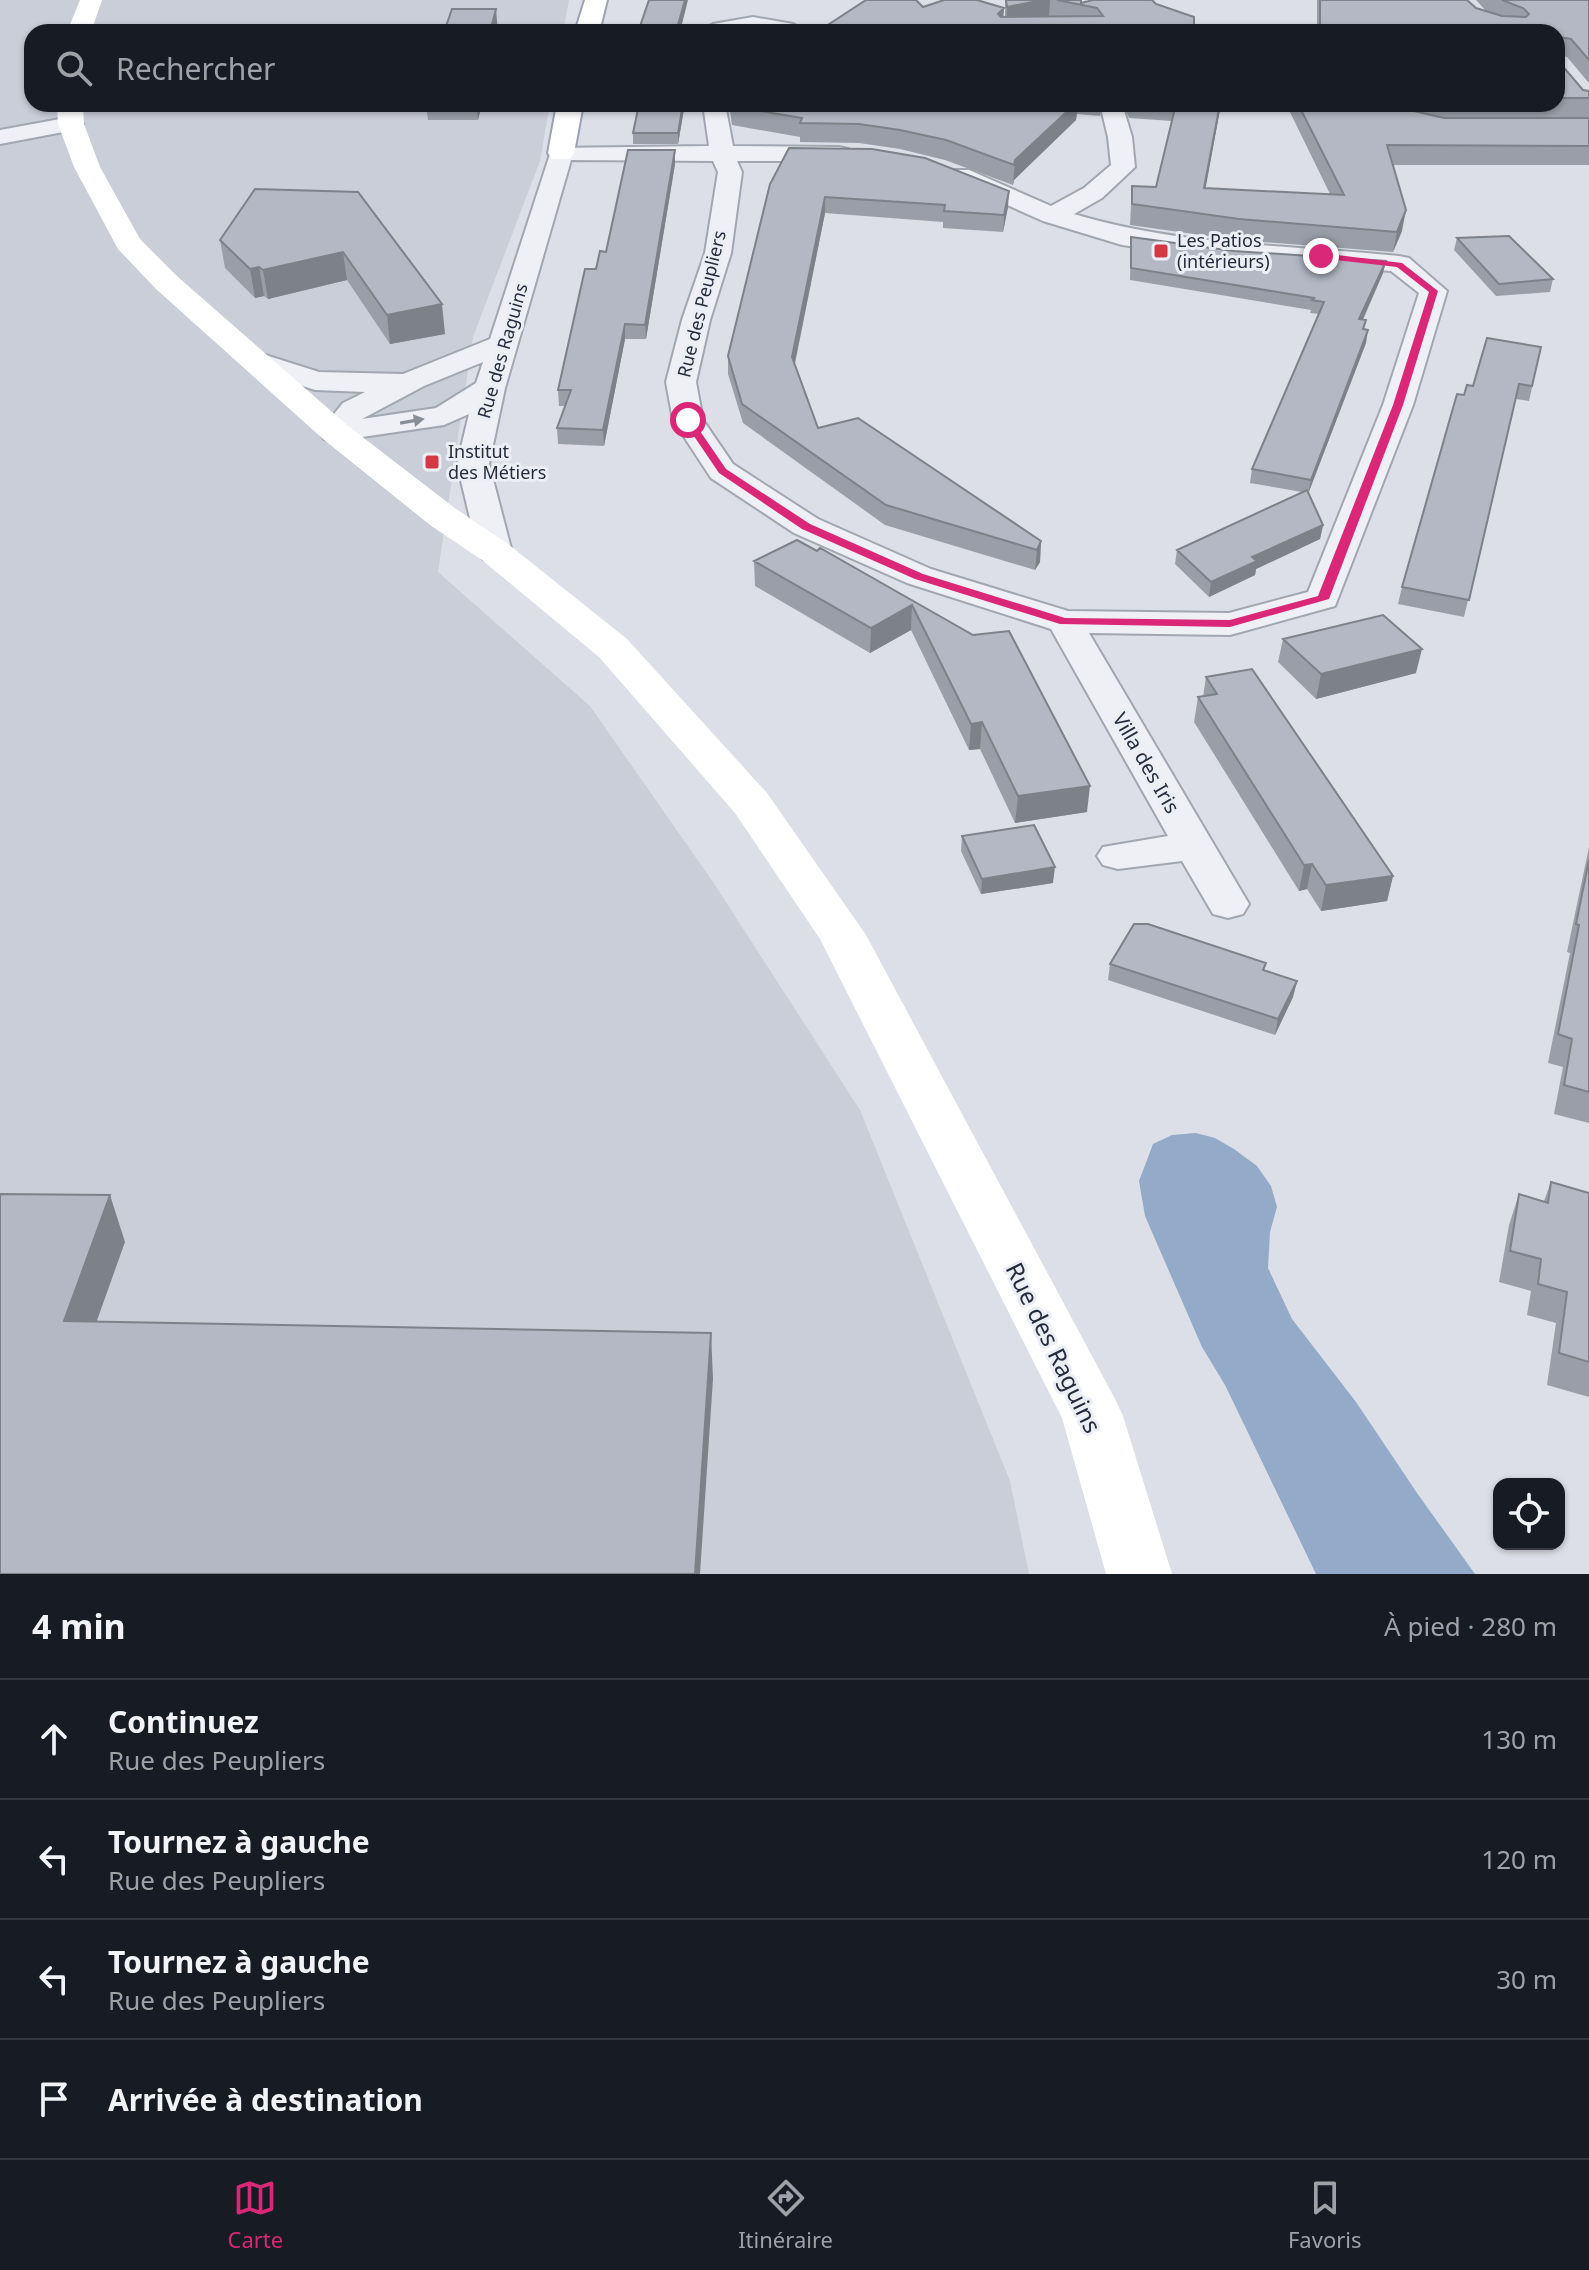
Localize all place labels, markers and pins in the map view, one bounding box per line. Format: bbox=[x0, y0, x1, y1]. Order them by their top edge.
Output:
place label: Les Patios (intérieurs) bbox=[1177, 228, 1270, 273]
marker: Les Patios (intérieurs) bbox=[1152, 242, 1170, 260]
place label: Institut des Métiers bbox=[448, 439, 546, 484]
marker: Institut des Métiers bbox=[423, 453, 441, 471]

